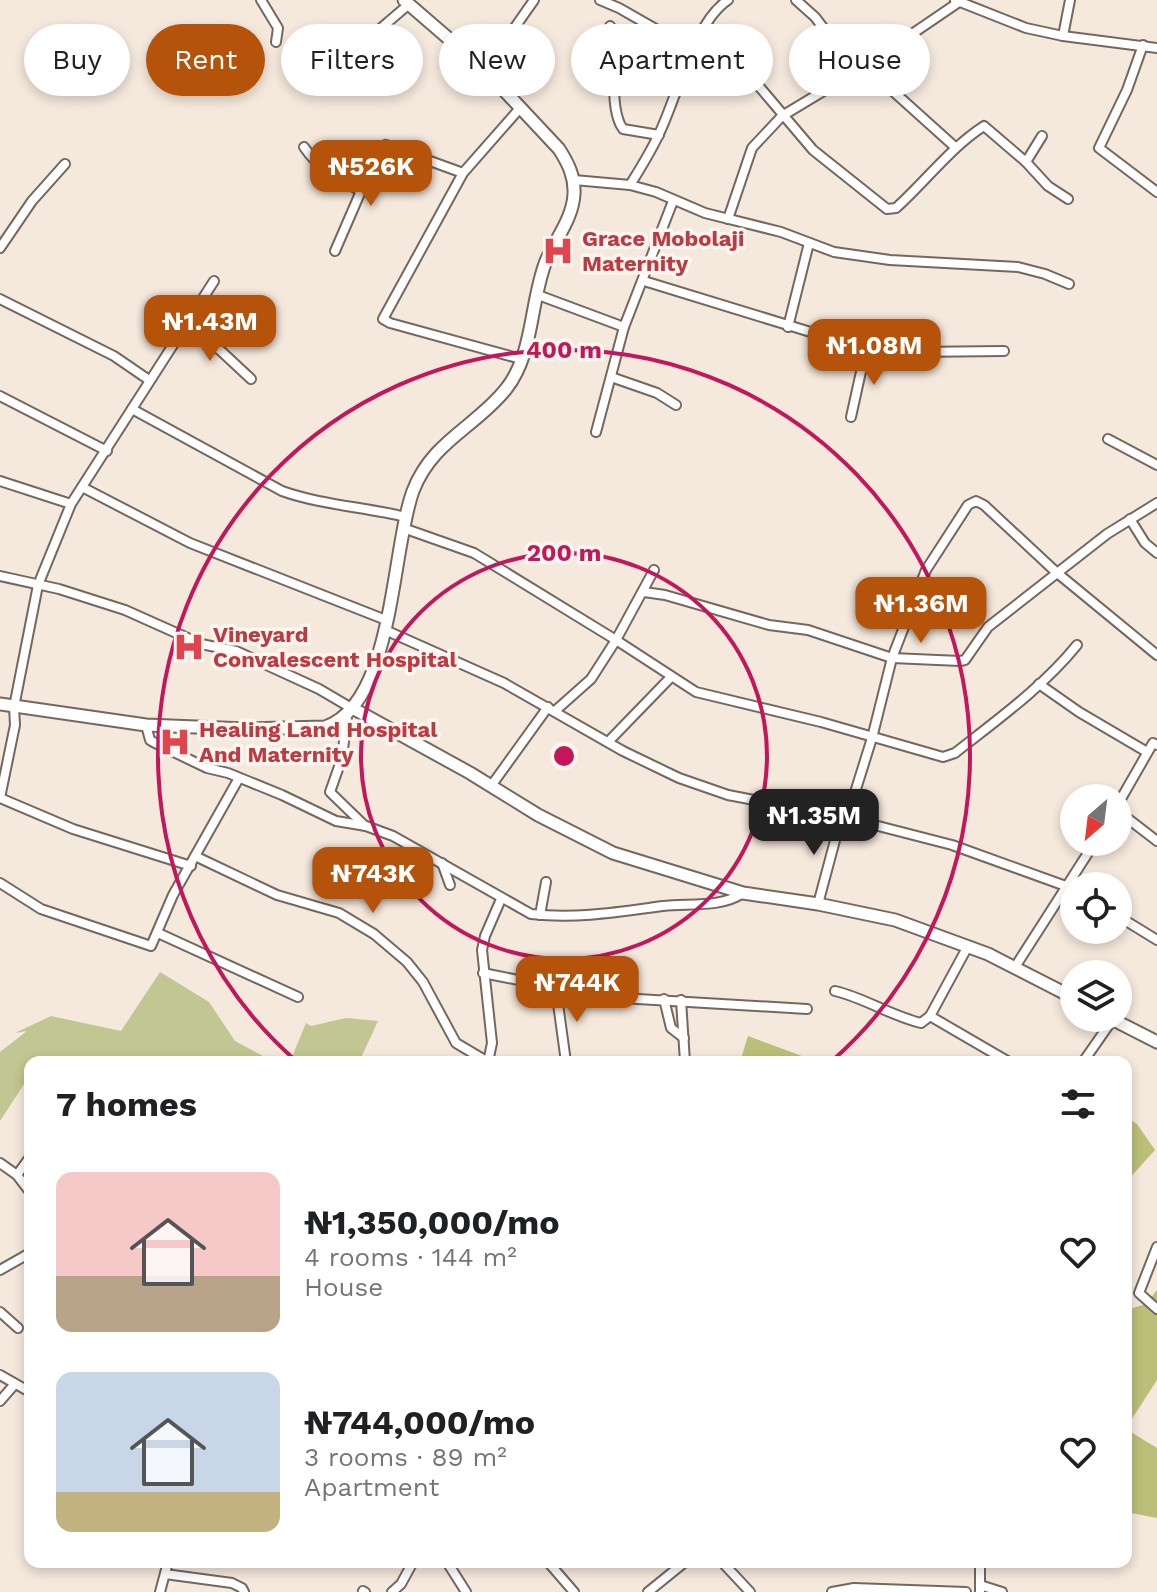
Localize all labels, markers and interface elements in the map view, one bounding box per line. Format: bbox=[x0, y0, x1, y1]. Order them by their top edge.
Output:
chip: Buy bbox=[24, 24, 130, 96]
chip: Rent bbox=[146, 24, 265, 96]
chip: Filters bbox=[281, 24, 423, 96]
chip: New bbox=[439, 24, 555, 96]
chip: Apartment bbox=[571, 24, 773, 96]
chip: House bbox=[789, 24, 930, 96]
pin: ₦526K bbox=[315, 140, 427, 208]
text: ₦526K bbox=[328, 151, 414, 181]
place label: Grace Mobolaji Maternity bbox=[582, 226, 744, 276]
hospital icon: Grace Mobolaji Maternity bbox=[541, 234, 575, 268]
pin: ₦1.43M bbox=[145, 295, 275, 363]
text: ₦1.43M bbox=[162, 306, 258, 336]
pin: ₦1.08M bbox=[809, 319, 939, 387]
text: ₦1.08M bbox=[826, 330, 922, 360]
text: 400 m bbox=[526, 336, 602, 364]
text: 200 m bbox=[527, 539, 601, 567]
pin: ₦1.36M bbox=[856, 577, 986, 645]
text: ₦1.36M bbox=[873, 588, 969, 618]
place label: Vineyard Convalescent Hospital bbox=[213, 622, 458, 672]
hospital icon: Vineyard Convalescent Hospital bbox=[172, 630, 206, 664]
place label: Healing Land Hospital And Maternity bbox=[199, 717, 438, 767]
hospital icon: Healing Land Hospital And Maternity bbox=[158, 725, 192, 759]
centre of rings bbox=[550, 742, 578, 770]
north arrow bbox=[1060, 784, 1132, 856]
map controls bbox=[1060, 784, 1132, 1032]
pin: ₦1.35M bbox=[749, 789, 879, 857]
text: ₦1.35M bbox=[767, 800, 861, 830]
pin: ₦743K bbox=[317, 847, 429, 915]
text: ₦743K bbox=[330, 858, 416, 888]
button: locate bbox=[1060, 872, 1132, 944]
pin: ₦744K bbox=[521, 956, 633, 1024]
button: layers bbox=[1060, 960, 1132, 1032]
text: ₦744K bbox=[534, 967, 620, 997]
icon: filters bbox=[1056, 1082, 1100, 1126]
text: 7 homes bbox=[56, 1084, 197, 1124]
text: ₦1,350,000/mo bbox=[304, 1202, 560, 1242]
icon: home bbox=[120, 1204, 216, 1300]
icon: heart bbox=[1056, 1230, 1100, 1274]
text: 4 rooms · 144 m² bbox=[304, 1242, 517, 1272]
text: House bbox=[304, 1272, 383, 1302]
text: ₦744,000/mo bbox=[304, 1402, 535, 1442]
icon: home bbox=[120, 1404, 216, 1500]
icon: heart bbox=[1056, 1430, 1100, 1474]
text: 3 rooms · 89 m² bbox=[304, 1442, 507, 1472]
text: Apartment bbox=[304, 1472, 440, 1502]

